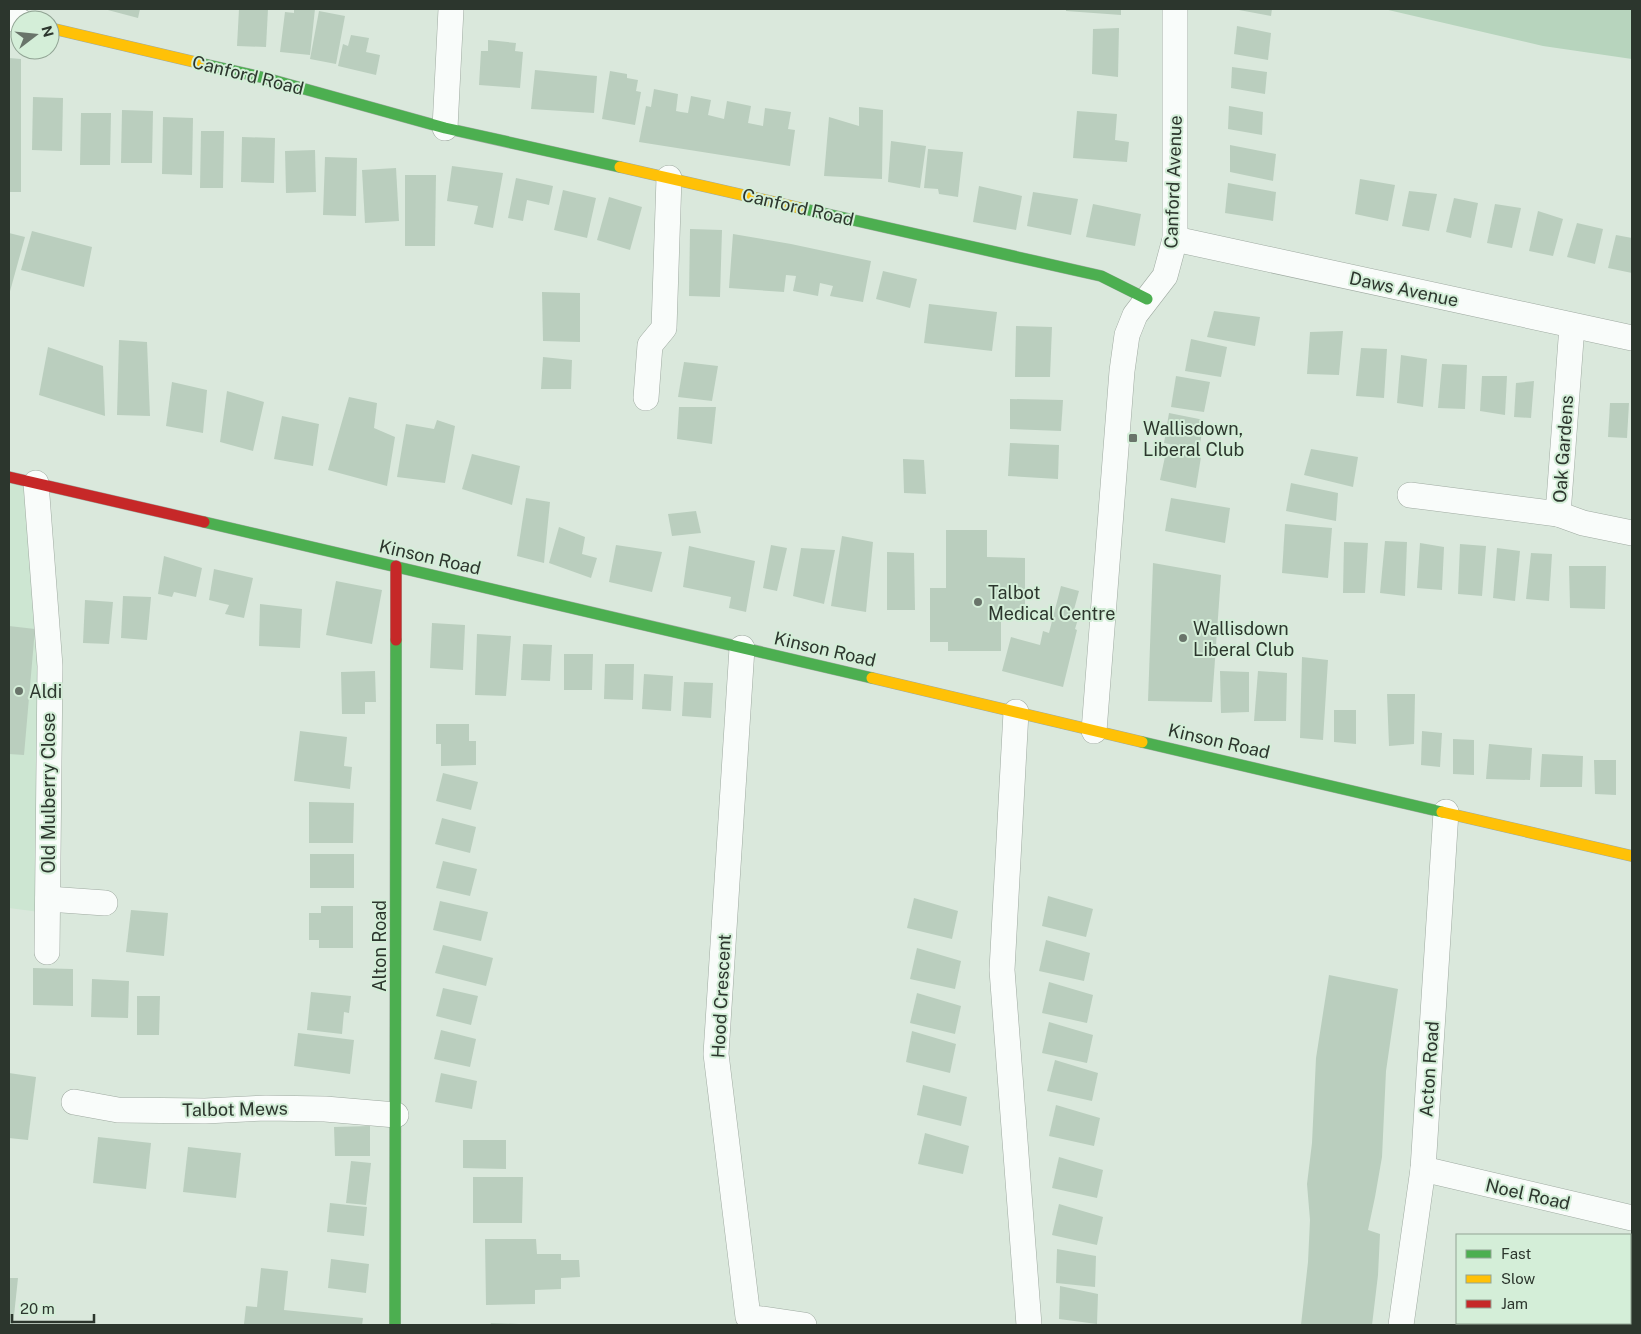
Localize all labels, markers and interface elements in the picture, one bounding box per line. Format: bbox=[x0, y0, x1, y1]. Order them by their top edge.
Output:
north arrow bbox=[10, 10, 60, 60]
text: N bbox=[38, 24, 57, 39]
street label: Canford Road bbox=[190, 51, 306, 99]
street label: Canford Avenue bbox=[1160, 115, 1186, 249]
street label: Canford Road bbox=[740, 184, 856, 230]
street label: Daws Avenue bbox=[1347, 267, 1461, 311]
street label: Oak Gardens bbox=[1549, 394, 1577, 504]
place label: Wallisdown, Liberal Club bbox=[1143, 418, 1244, 460]
marker: Wallisdown, Liberal Club bbox=[1127, 432, 1139, 444]
street label: Kinson Road bbox=[377, 535, 483, 579]
place label: Talbot Medical Centre bbox=[988, 582, 1115, 624]
marker: Talbot Medical Centre bbox=[972, 596, 984, 608]
place label: Wallisdown Liberal Club bbox=[1193, 618, 1294, 660]
street label: Kinson Road bbox=[772, 627, 878, 671]
marker: Wallisdown Liberal Club bbox=[1177, 632, 1189, 644]
place label: Aldi bbox=[29, 681, 62, 702]
marker: Aldi bbox=[13, 685, 25, 697]
street label: Old Mulberry Close bbox=[38, 712, 59, 874]
street label: Kinson Road bbox=[1166, 719, 1272, 763]
street label: Alton Road bbox=[369, 900, 390, 992]
street label: Hood Crescent bbox=[707, 933, 735, 1059]
street label: Acton Road bbox=[1415, 1020, 1443, 1118]
street label: Talbot Mews bbox=[182, 1098, 288, 1120]
street label: Noel Road bbox=[1484, 1174, 1572, 1214]
legend bbox=[1456, 1234, 1631, 1324]
text: Fast bbox=[1501, 1245, 1531, 1262]
text: Slow bbox=[1501, 1270, 1536, 1287]
scale bar bbox=[12, 1292, 95, 1324]
text: Jam bbox=[1501, 1295, 1528, 1312]
text: 20 m bbox=[20, 1300, 55, 1317]

